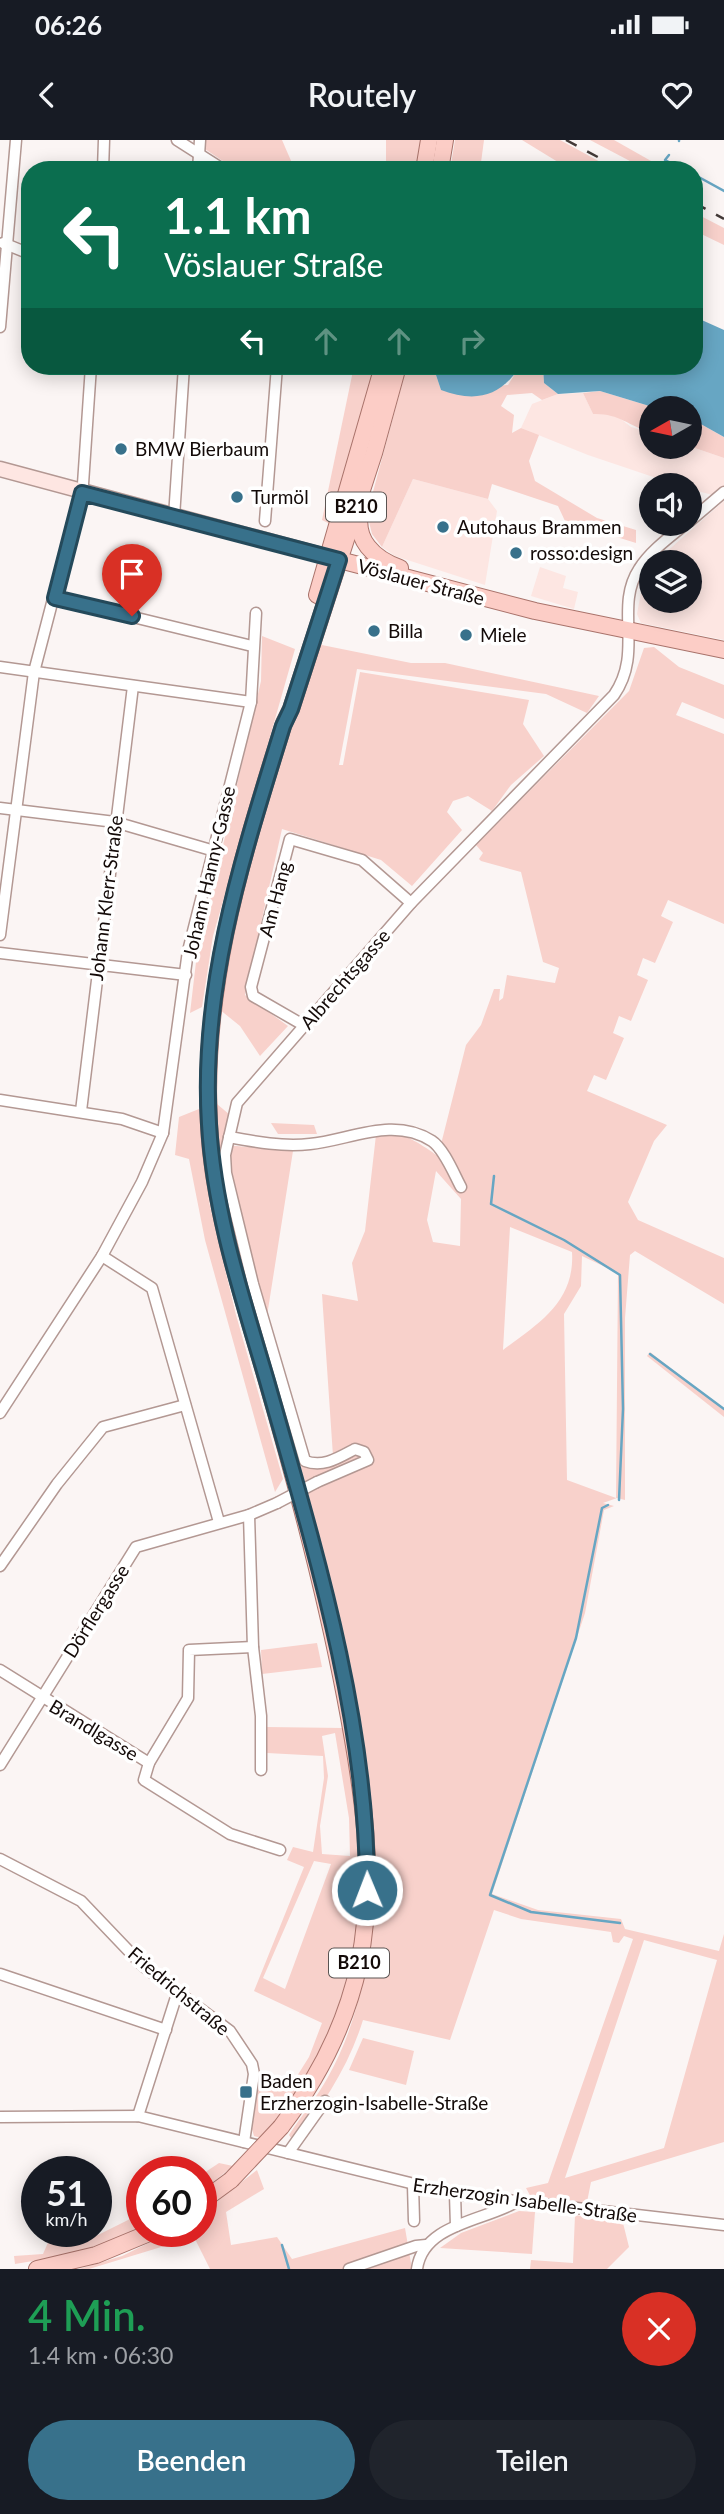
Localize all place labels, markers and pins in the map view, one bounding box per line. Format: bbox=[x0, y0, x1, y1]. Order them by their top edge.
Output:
place label: BMW Bierbaum bbox=[135, 437, 269, 460]
marker: BMW Bierbaum bbox=[113, 441, 129, 457]
place label: Turmöl bbox=[251, 485, 309, 508]
marker: Turmöl bbox=[229, 489, 245, 505]
place label: Autohaus Brammen bbox=[457, 515, 622, 538]
marker: Autohaus Brammen bbox=[435, 519, 451, 535]
place label: rosso:design bbox=[530, 541, 633, 564]
pin bbox=[102, 544, 162, 616]
marker: rosso:design bbox=[508, 545, 524, 561]
place label: Billa bbox=[388, 619, 423, 642]
marker: Billa bbox=[366, 623, 382, 639]
place label: Miele bbox=[480, 623, 527, 646]
marker: Miele bbox=[458, 627, 474, 643]
place label: Baden Erzherzogin-Isabelle-Straße bbox=[260, 2069, 488, 2114]
marker: Baden Erzherzogin-Isabelle-Straße bbox=[238, 2084, 254, 2100]

